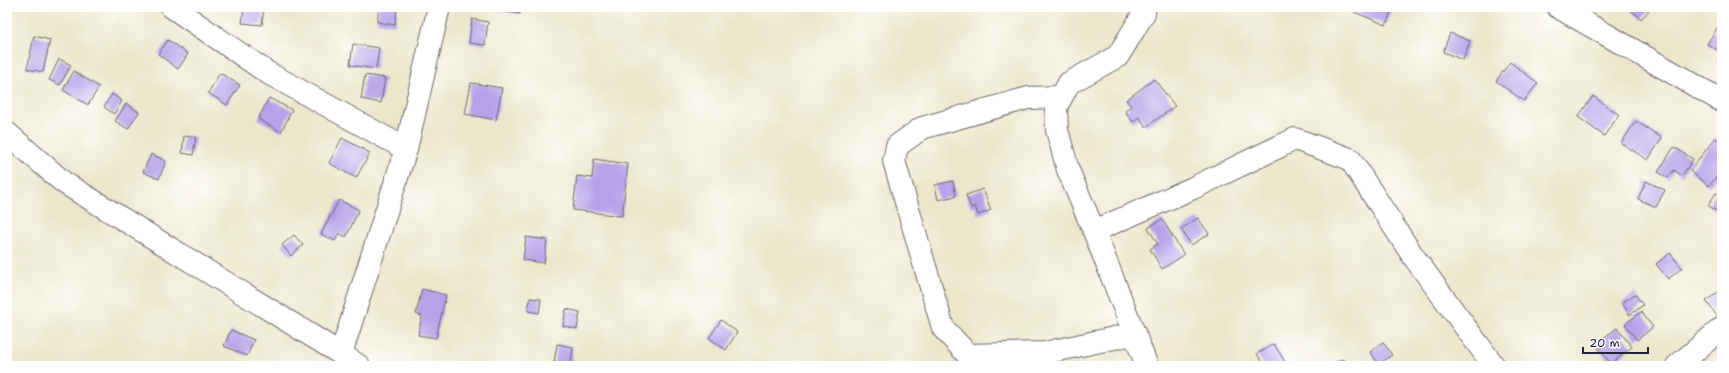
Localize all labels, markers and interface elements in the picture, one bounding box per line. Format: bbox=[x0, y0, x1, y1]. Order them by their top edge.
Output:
scale bar bbox=[1583, 329, 1648, 355]
text: 20 m bbox=[1589, 335, 1620, 351]

